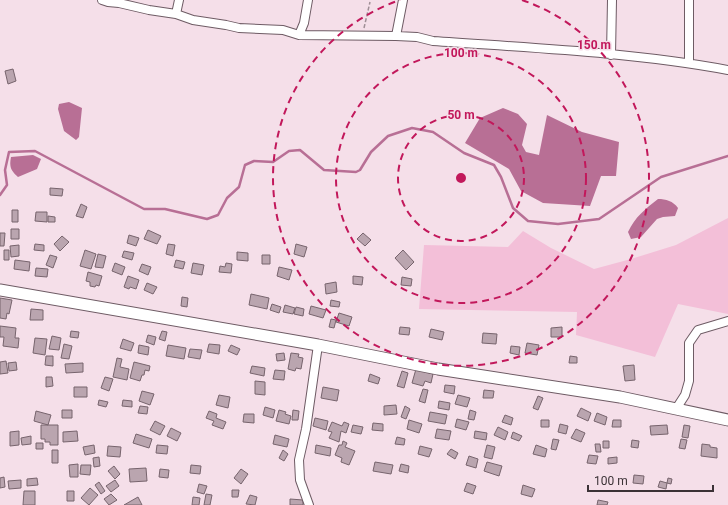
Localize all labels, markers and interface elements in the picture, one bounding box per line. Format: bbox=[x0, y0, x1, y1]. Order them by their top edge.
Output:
text: 150 m bbox=[577, 38, 611, 52]
text: 100 m bbox=[444, 46, 478, 60]
text: 50 m bbox=[447, 108, 475, 122]
centre of rings bbox=[454, 171, 468, 185]
scale bar bbox=[588, 467, 713, 493]
text: 100 m bbox=[594, 474, 628, 488]

